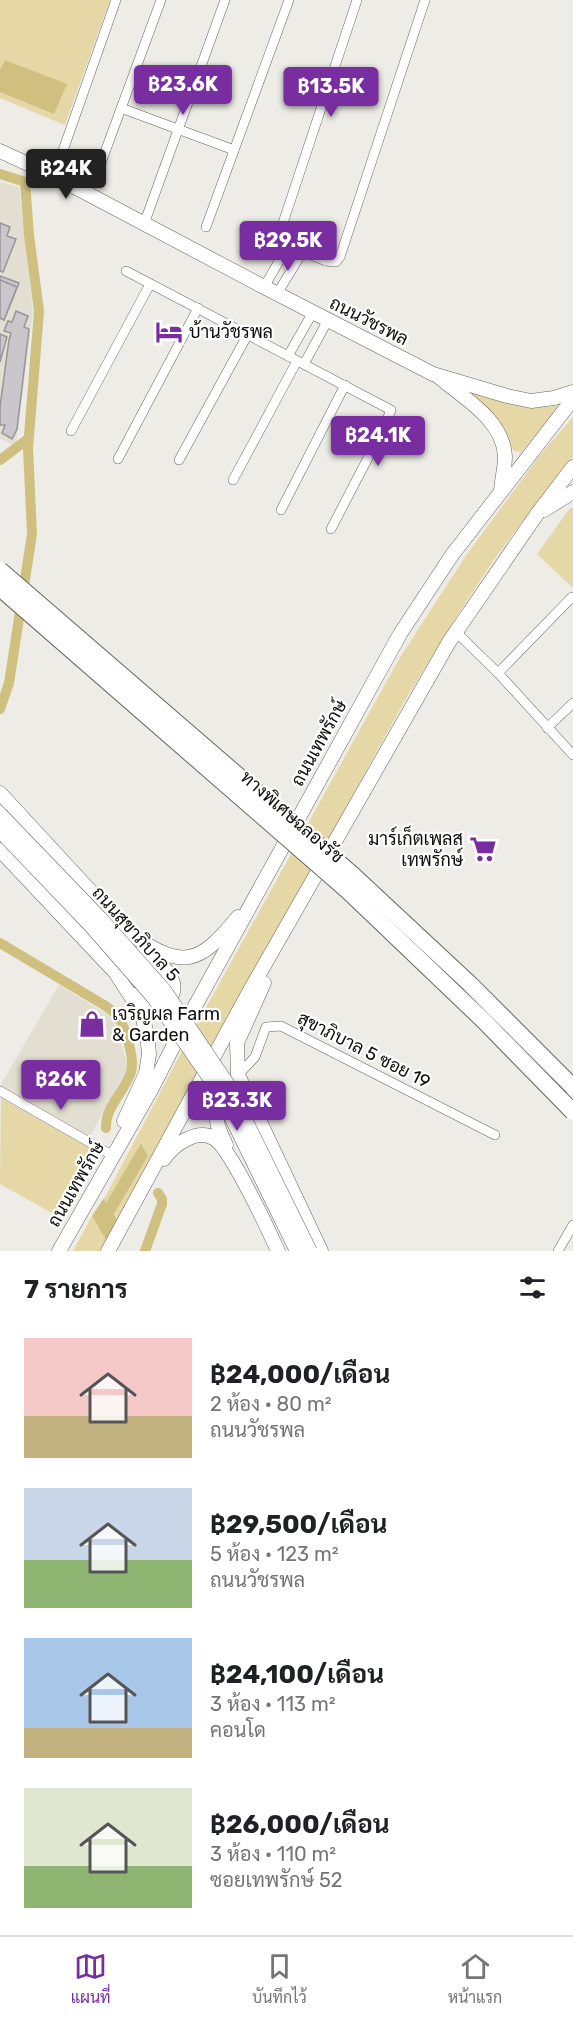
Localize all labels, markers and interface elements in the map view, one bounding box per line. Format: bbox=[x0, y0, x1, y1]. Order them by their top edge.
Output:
pin: ฿23.6K bbox=[134, 65, 232, 116]
pin: ฿13.5K bbox=[282, 67, 380, 118]
text: ฿23.6K bbox=[148, 72, 218, 96]
text: ฿13.5K bbox=[297, 74, 365, 98]
pin: ฿24K bbox=[30, 149, 102, 200]
text: ฿24K bbox=[40, 156, 92, 180]
pin: ฿29.5K bbox=[239, 221, 337, 272]
text: ฿29.5K bbox=[254, 228, 322, 252]
street label: ถนนวัชรพล bbox=[326, 292, 412, 350]
hotel icon: บ้านวัชรพล bbox=[154, 317, 184, 347]
place label: บ้านวัชรพล bbox=[189, 320, 273, 343]
pin: ฿24.1K bbox=[329, 416, 427, 467]
text: ฿24.1K bbox=[345, 423, 411, 447]
street label: ถนนเทพรักษ์ bbox=[285, 694, 352, 790]
street label: ทางพิเศษฉลองรัช bbox=[236, 766, 348, 868]
place label: มาร์เก็ตเพลส เทพรักษ์ bbox=[368, 825, 464, 871]
supermarket icon: มาร์เก็ตเพลส เทพรักษ์ bbox=[468, 834, 498, 864]
street label: ถนนสุขาภิบาล 5 bbox=[87, 882, 184, 987]
place label: เจริญผล Farm & Garden bbox=[112, 1003, 220, 1046]
street label: สุขาภิบาล 5 ซอย 19 bbox=[294, 1007, 434, 1094]
shop icon: เจริญผล Farm & Garden bbox=[77, 1009, 107, 1039]
pin: ฿26K bbox=[25, 1060, 97, 1111]
text: ฿26K bbox=[35, 1067, 87, 1091]
pin: ฿23.3K bbox=[188, 1081, 286, 1132]
text: ฿23.3K bbox=[202, 1088, 272, 1112]
street label: ถนนเทพรักษ์ bbox=[41, 1136, 110, 1231]
icon: filters bbox=[516, 1271, 549, 1304]
text: 7 รายการ bbox=[24, 1274, 128, 1305]
text: ฿24,000/เดือน bbox=[210, 1359, 390, 1390]
icon: home bbox=[72, 1362, 144, 1434]
text: 2 ห้อง · 80 m² bbox=[210, 1392, 332, 1416]
text: ถนนวัชรพล bbox=[210, 1418, 305, 1442]
text: ฿29,500/เดือน bbox=[210, 1509, 387, 1540]
icon: home bbox=[72, 1512, 144, 1584]
text: 5 ห้อง · 123 m² bbox=[210, 1542, 339, 1566]
text: ถนนวัชรพล bbox=[210, 1568, 305, 1592]
text: ฿24,100/เดือน bbox=[210, 1659, 384, 1690]
icon: home bbox=[72, 1662, 144, 1734]
text: 3 ห้อง · 113 m² bbox=[210, 1692, 336, 1716]
text: คอนโด bbox=[210, 1718, 266, 1742]
text: ฿26,000/เดือน bbox=[210, 1809, 390, 1840]
icon: home bbox=[72, 1812, 144, 1884]
text: 3 ห้อง · 110 m² bbox=[210, 1842, 336, 1866]
text: ซอยเทพรักษ์ 52 bbox=[210, 1868, 343, 1892]
tab: แผนที่ bbox=[71, 1950, 111, 2007]
tab: บันทึกไว้ bbox=[252, 1950, 307, 2007]
tab: หน้าแรก bbox=[448, 1950, 502, 2007]

